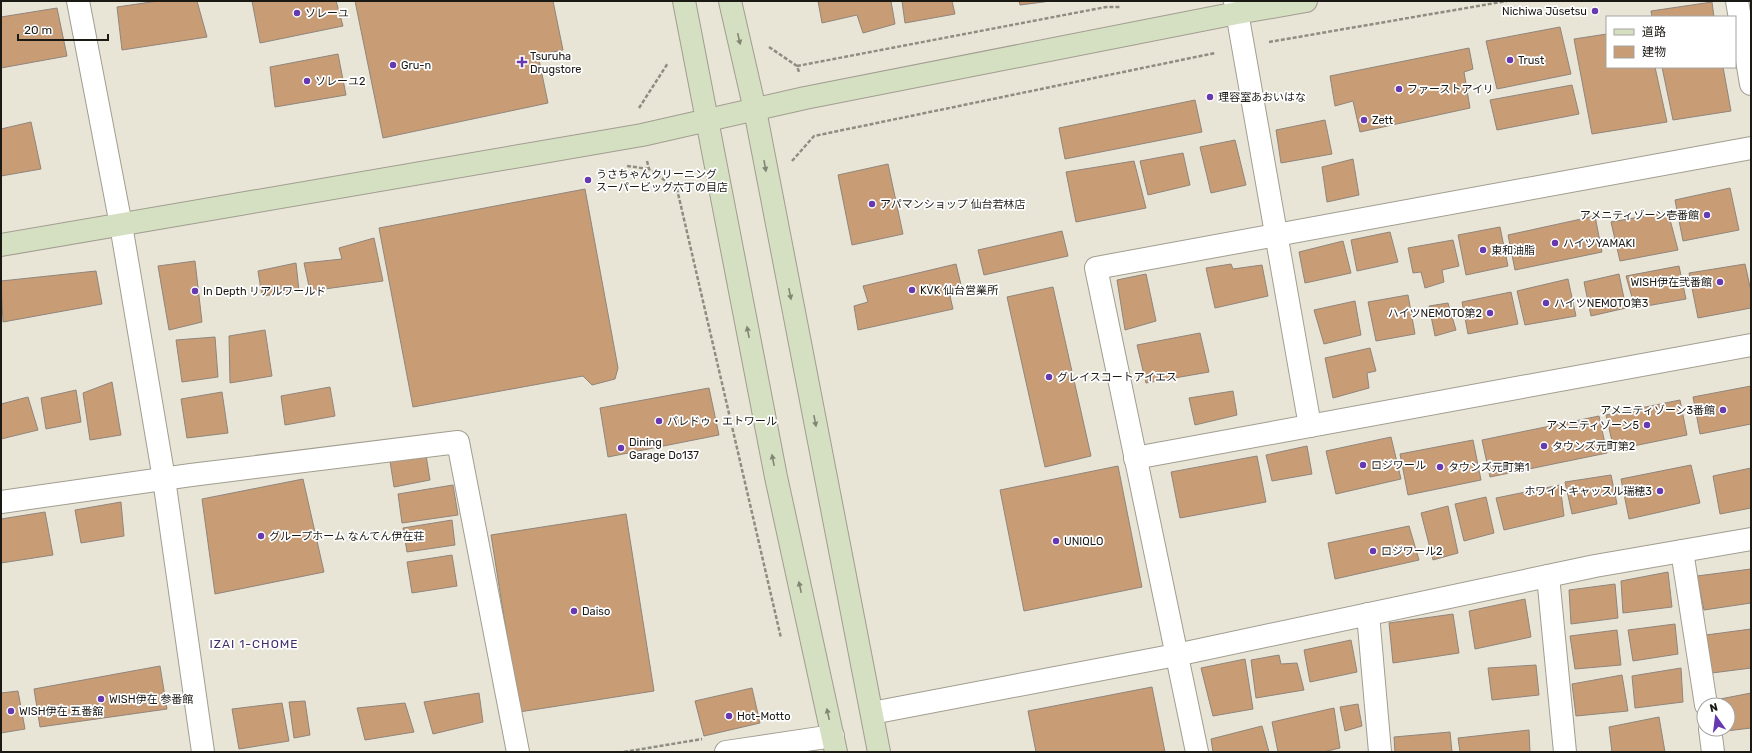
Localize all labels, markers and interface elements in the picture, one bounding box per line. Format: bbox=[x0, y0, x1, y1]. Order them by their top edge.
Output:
place label: Nichiwa Jūsetsu bbox=[1502, 5, 1587, 18]
marker: Nichiwa Jūsetsu bbox=[1590, 6, 1600, 16]
place label: ソレーユ bbox=[305, 7, 349, 20]
marker: ソレーユ bbox=[292, 8, 302, 18]
scale bar bbox=[18, 16, 108, 42]
legend bbox=[1606, 16, 1736, 68]
text: 20 m bbox=[24, 23, 52, 37]
text: 道路 bbox=[1642, 25, 1666, 39]
one-way arrow bbox=[736, 33, 742, 45]
text: 建物 bbox=[1642, 45, 1666, 59]
place label: Tsuruha Drugstore bbox=[530, 50, 581, 76]
place label: Trust bbox=[1518, 54, 1545, 67]
marker: Trust bbox=[1505, 55, 1515, 65]
marker: Tsuruha Drugstore bbox=[517, 57, 527, 67]
place label: Gru-n bbox=[401, 59, 431, 72]
marker: Gru-n bbox=[388, 60, 398, 70]
place label: ソレーユ2 bbox=[315, 75, 365, 88]
marker: ソレーユ2 bbox=[302, 76, 312, 86]
place label: ファーストアイリ bbox=[1407, 83, 1494, 96]
marker: ファーストアイリ bbox=[1394, 84, 1404, 94]
place label: 理容室あおいはな bbox=[1218, 91, 1306, 104]
marker: 理容室あおいはな bbox=[1205, 92, 1215, 102]
place label: Zett bbox=[1372, 114, 1394, 127]
marker: Zett bbox=[1359, 115, 1369, 125]
one-way arrow bbox=[762, 160, 768, 172]
place label: うさちゃんクリーニング スーパービッグ六丁の目店 bbox=[596, 168, 728, 194]
marker: うさちゃんクリーニング スーパービッグ六丁の目店 bbox=[583, 175, 593, 185]
place label: アパマンショップ 仙台若林店 bbox=[880, 198, 1025, 211]
marker: アパマンショップ 仙台若林店 bbox=[867, 199, 877, 209]
place label: アメニティゾーン壱番館 bbox=[1580, 209, 1699, 222]
marker: アメニティゾーン壱番館 bbox=[1702, 210, 1712, 220]
place label: ハイツYAMAKI bbox=[1563, 237, 1635, 250]
marker: ハイツYAMAKI bbox=[1550, 238, 1560, 248]
place label: 東和油脂 bbox=[1491, 244, 1535, 257]
marker: 東和油脂 bbox=[1478, 245, 1488, 255]
place label: WISH伊在弐番館 bbox=[1630, 276, 1712, 289]
marker: WISH伊在弐番館 bbox=[1715, 277, 1725, 287]
place label: KVK 仙台営業所 bbox=[920, 284, 999, 297]
place label: In Depth リアルワールド bbox=[203, 285, 326, 298]
marker: KVK 仙台営業所 bbox=[907, 285, 917, 295]
marker: In Depth リアルワールド bbox=[190, 286, 200, 296]
one-way arrow bbox=[787, 288, 793, 300]
place label: ハイツNEMOTO第3 bbox=[1554, 297, 1649, 310]
marker: ハイツNEMOTO第3 bbox=[1541, 298, 1551, 308]
place label: ハイツNEMOTO第2 bbox=[1388, 307, 1482, 320]
marker: ハイツNEMOTO第2 bbox=[1485, 308, 1495, 318]
one-way arrow bbox=[745, 326, 751, 338]
place label: グレイスコートアイエス bbox=[1057, 371, 1177, 384]
marker: グレイスコートアイエス bbox=[1044, 372, 1054, 382]
place label: アメニティゾーン3番館 bbox=[1600, 404, 1715, 417]
marker: アメニティゾーン3番館 bbox=[1718, 405, 1728, 415]
place label: パレドゥ・エトワール bbox=[667, 415, 777, 428]
one-way arrow bbox=[812, 415, 818, 428]
marker: パレドゥ・エトワール bbox=[654, 416, 664, 426]
place label: アメニティゾーン5 bbox=[1546, 419, 1639, 432]
marker: アメニティゾーン5 bbox=[1642, 420, 1652, 430]
place label: Dining Garage Do137 bbox=[629, 436, 699, 462]
place label: タウンズ元町第2 bbox=[1552, 440, 1635, 453]
marker: タウンズ元町第2 bbox=[1539, 441, 1549, 451]
marker: Dining Garage Do137 bbox=[616, 443, 626, 453]
one-way arrow bbox=[770, 454, 776, 466]
place label: ロジワール bbox=[1371, 459, 1426, 472]
marker: ロジワール bbox=[1358, 460, 1368, 470]
place label: タウンズ元町第1 bbox=[1448, 461, 1530, 474]
marker: タウンズ元町第1 bbox=[1435, 462, 1445, 472]
place label: ホワイトキャッスル瑞穂3 bbox=[1524, 485, 1652, 498]
marker: ホワイトキャッスル瑞穂3 bbox=[1655, 486, 1665, 496]
place label: グループホーム なんてん伊在荘 bbox=[269, 530, 424, 543]
marker: グループホーム なんてん伊在荘 bbox=[256, 531, 266, 541]
place label: UNIQLO bbox=[1064, 535, 1103, 548]
marker: UNIQLO bbox=[1051, 536, 1061, 546]
place label: ロジワール2 bbox=[1381, 545, 1442, 558]
marker: ロジワール2 bbox=[1368, 546, 1378, 556]
one-way arrow bbox=[797, 581, 803, 593]
place label: Daiso bbox=[582, 605, 610, 618]
marker: Daiso bbox=[569, 606, 579, 616]
district label: IZAI 1-CHOME bbox=[209, 637, 299, 651]
place label: WISH伊在 参番館 bbox=[109, 693, 193, 706]
marker: WISH伊在 参番館 bbox=[96, 694, 106, 704]
north arrow bbox=[1696, 697, 1736, 737]
text: N bbox=[1708, 700, 1719, 715]
place label: WISH伊在 五番舘 bbox=[19, 705, 103, 718]
marker: WISH伊在 五番舘 bbox=[6, 706, 16, 716]
one-way arrow bbox=[825, 708, 831, 720]
place label: Hot-Motto bbox=[737, 710, 790, 723]
marker: Hot-Motto bbox=[724, 711, 734, 721]

